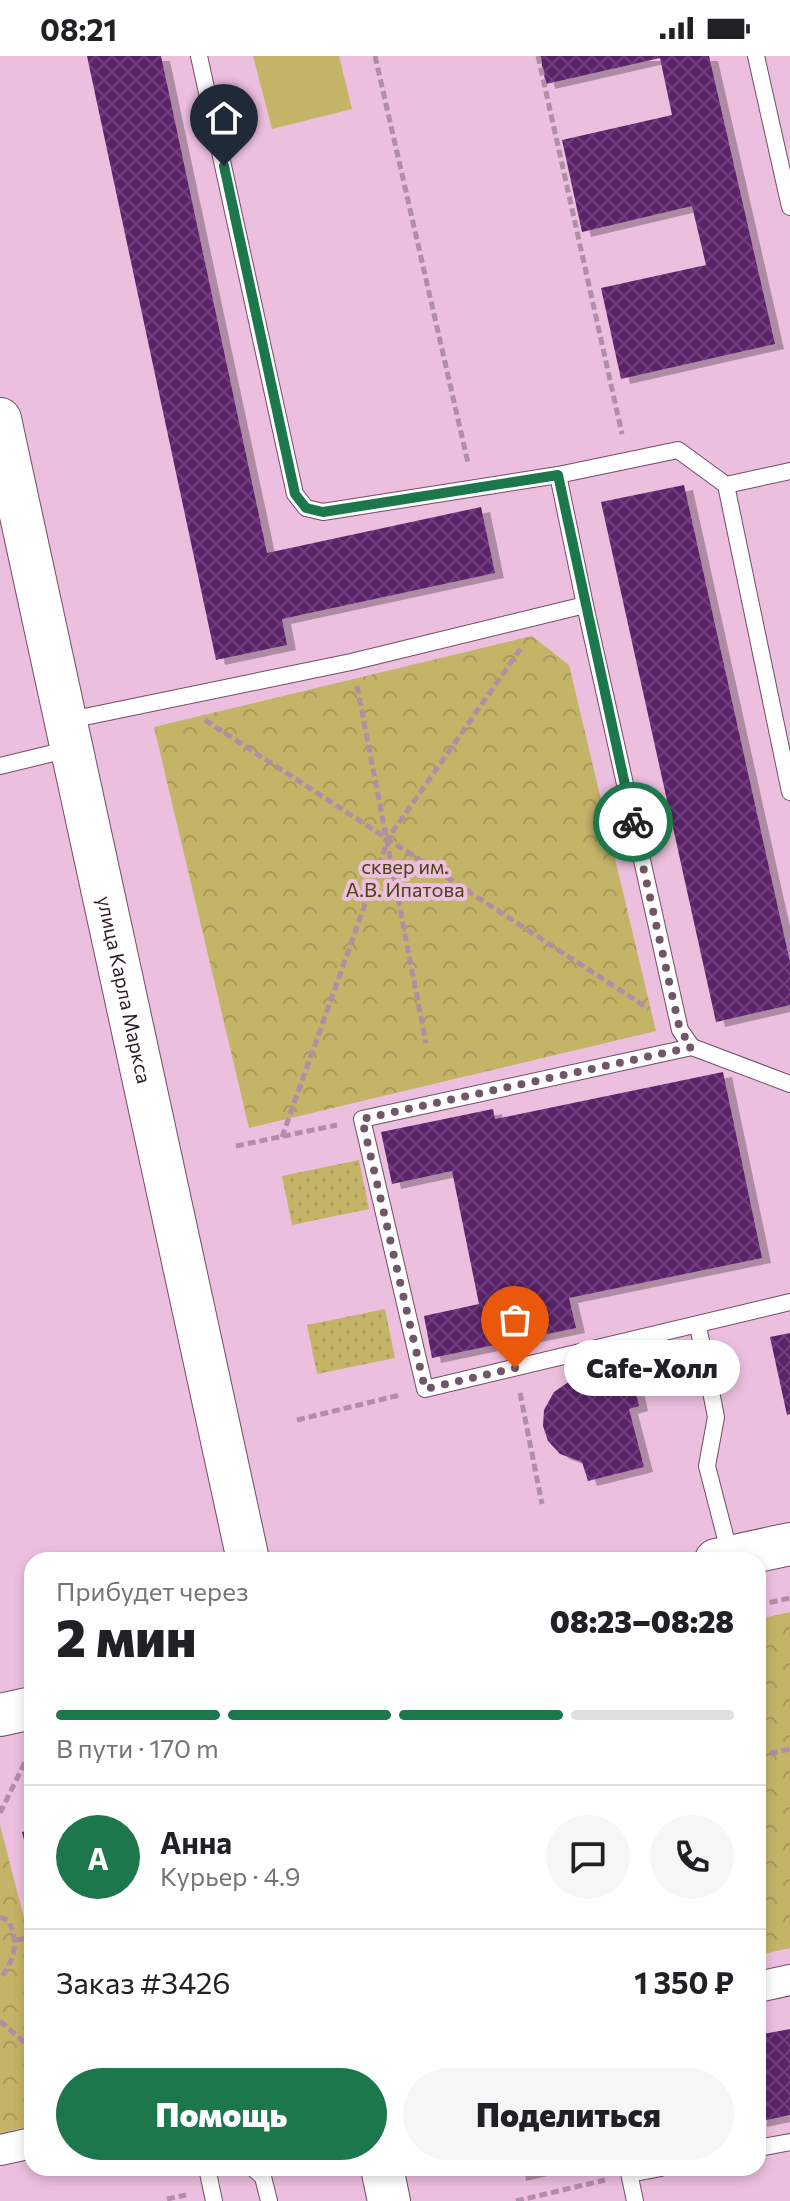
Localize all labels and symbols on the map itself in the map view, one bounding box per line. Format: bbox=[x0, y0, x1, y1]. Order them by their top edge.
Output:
pin bbox=[190, 84, 258, 166]
courier bbox=[593, 782, 673, 862]
park label: сквер им. А.В. Ипатова bbox=[345, 854, 465, 901]
street label: улица Карла Маркса bbox=[93, 893, 157, 1086]
pin bbox=[481, 1286, 549, 1368]
callout: Cafe-Холл bbox=[563, 1340, 739, 1396]

